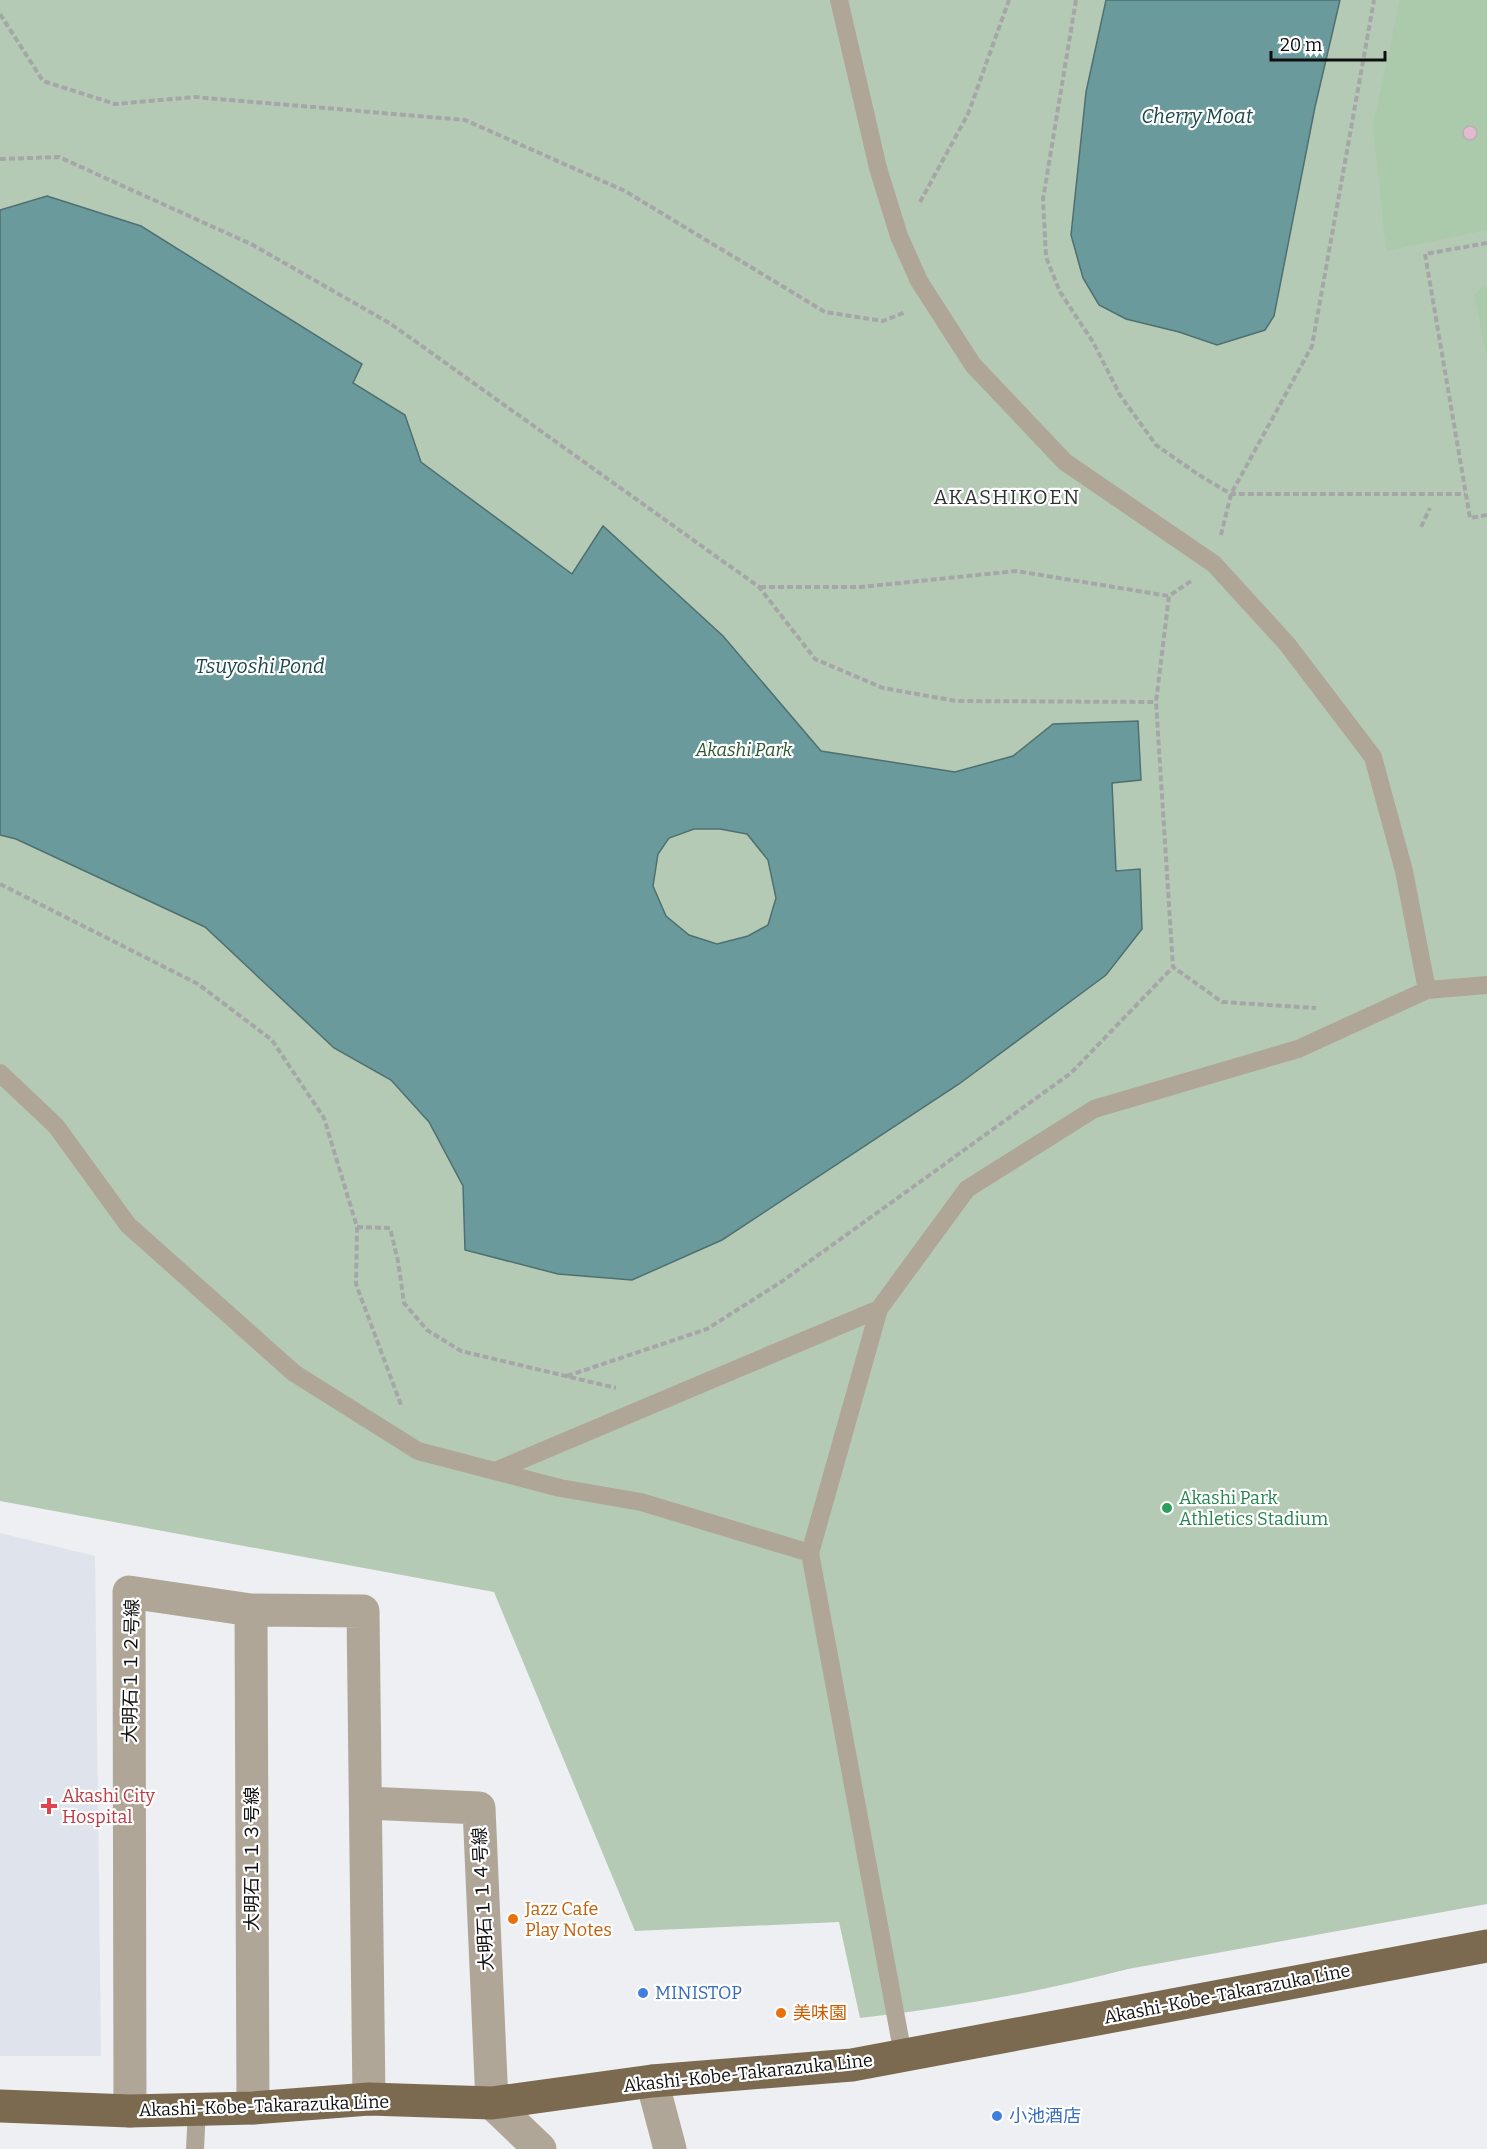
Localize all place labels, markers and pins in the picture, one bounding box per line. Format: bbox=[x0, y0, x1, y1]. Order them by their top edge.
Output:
place label: Akashi Park Athletics Stadium bbox=[1179, 1487, 1328, 1530]
marker: Akashi Park Athletics Stadium bbox=[1160, 1501, 1174, 1515]
place label: Akashi City Hospital bbox=[62, 1785, 156, 1828]
marker: Akashi City Hospital bbox=[40, 1797, 58, 1815]
place label: Jazz Cafe Play Notes bbox=[524, 1898, 612, 1941]
marker: Jazz Cafe Play Notes bbox=[506, 1912, 520, 1926]
place label: MINISTOP bbox=[655, 1982, 742, 2004]
marker: MINISTOP bbox=[636, 1986, 650, 2000]
place label: 美味園 bbox=[793, 2002, 847, 2024]
marker: 美味園 bbox=[774, 2006, 788, 2020]
place label: 小池酒店 bbox=[1009, 2105, 1081, 2127]
marker: 小池酒店 bbox=[990, 2109, 1004, 2123]

